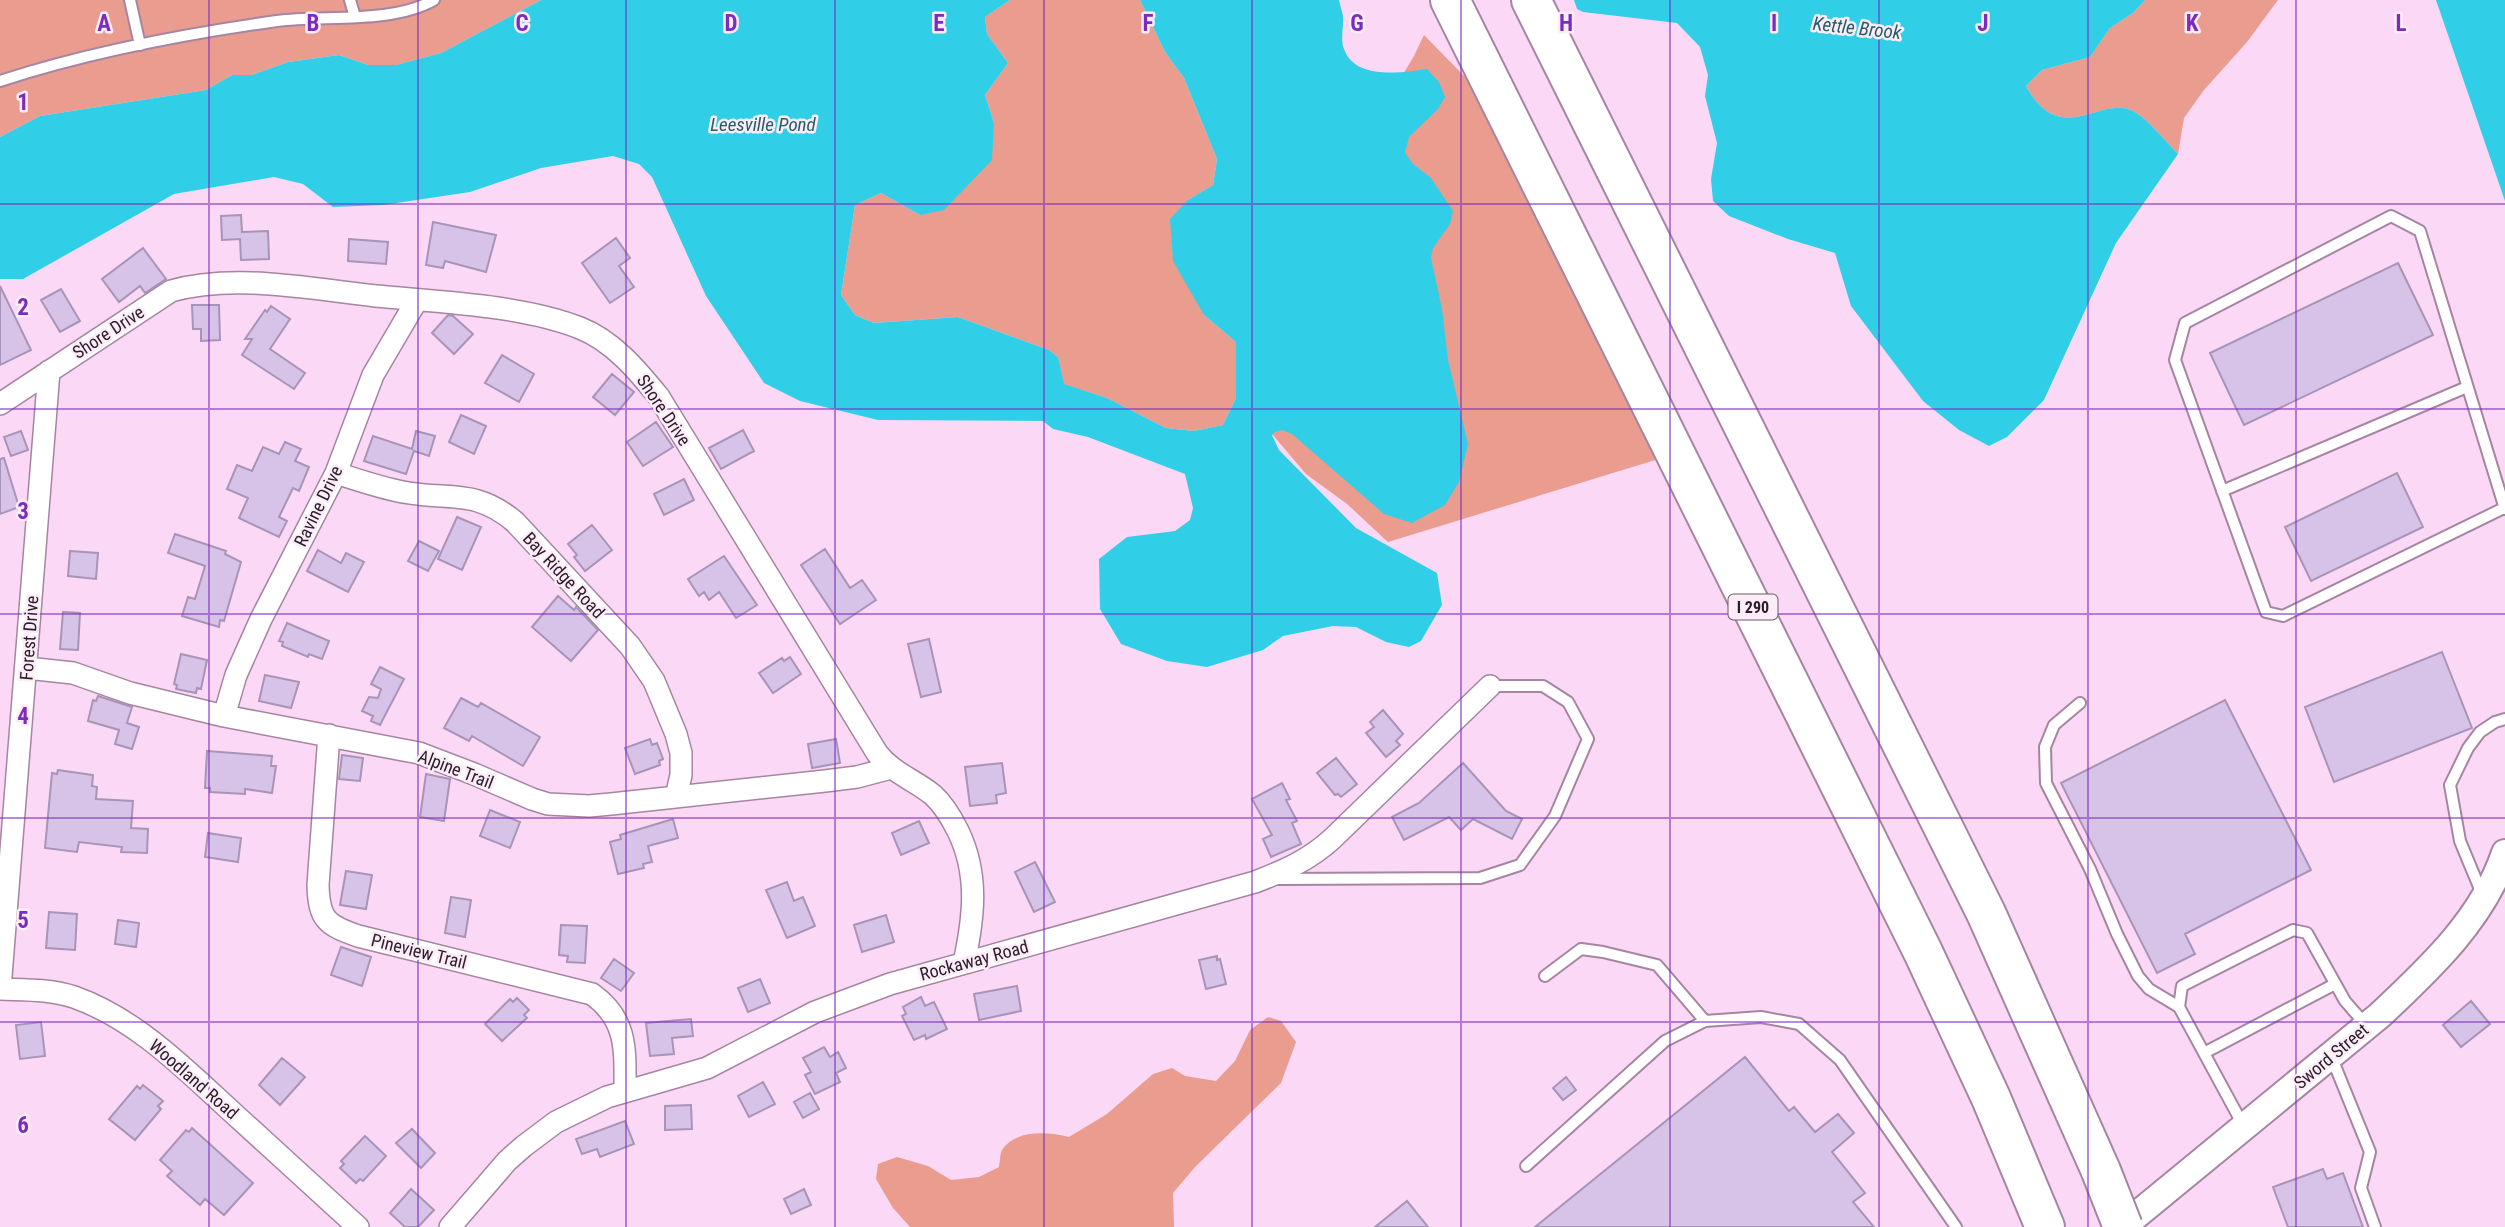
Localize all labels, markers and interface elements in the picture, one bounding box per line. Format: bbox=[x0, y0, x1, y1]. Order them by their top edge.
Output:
text: A bbox=[97, 10, 111, 37]
text: B bbox=[307, 10, 319, 37]
text: C bbox=[515, 10, 529, 37]
text: D bbox=[725, 10, 738, 37]
text: E bbox=[933, 10, 945, 37]
text: F bbox=[1143, 10, 1154, 37]
text: G bbox=[1350, 10, 1364, 37]
text: H bbox=[1559, 10, 1573, 37]
text: I bbox=[1771, 10, 1777, 37]
text: J bbox=[1977, 10, 1989, 37]
text: K bbox=[2186, 10, 2199, 37]
text: L bbox=[2395, 10, 2407, 37]
water label: Kettle Brook bbox=[1812, 12, 1903, 44]
text: 1 bbox=[17, 89, 29, 116]
water label: Leesville Pond bbox=[710, 113, 817, 136]
text: 2 bbox=[17, 294, 29, 321]
street label: Shore Drive bbox=[68, 301, 148, 363]
street label: Shore Drive bbox=[633, 371, 695, 449]
street label: Ravine Drive bbox=[289, 462, 347, 550]
text: 3 bbox=[17, 498, 29, 525]
street label: Bay Ridge Road bbox=[519, 528, 609, 622]
road number: I 290 bbox=[1728, 594, 1778, 620]
street label: Forest Drive bbox=[16, 595, 42, 681]
text: 4 bbox=[17, 703, 29, 730]
street label: Alpine Trail bbox=[415, 745, 497, 793]
text: 5 bbox=[17, 907, 29, 934]
street label: Pineview Trail bbox=[369, 929, 469, 973]
street label: Rockaway Road bbox=[917, 935, 1031, 985]
street label: Sword Street bbox=[2290, 1019, 2372, 1093]
street label: Woodland Road bbox=[145, 1035, 243, 1123]
text: 6 bbox=[17, 1112, 29, 1139]

